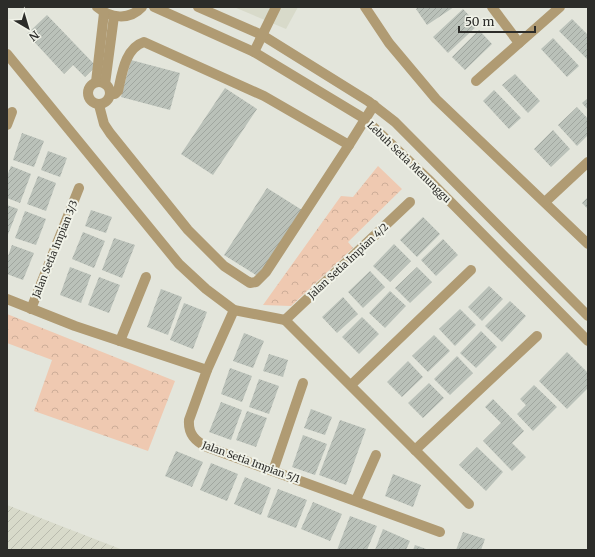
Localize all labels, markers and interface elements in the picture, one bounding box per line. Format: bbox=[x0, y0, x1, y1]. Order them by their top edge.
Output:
north arrow bbox=[8, 8, 48, 48]
scale bar bbox=[459, 8, 535, 34]
text: 50 m bbox=[465, 14, 494, 29]
text: N bbox=[26, 28, 42, 44]
street label: Lebuh Setia Menunggu bbox=[364, 119, 454, 205]
street label: Jalan Setia Impian 3/3 bbox=[29, 198, 81, 301]
street label: Jalan Setia Impian 4/2 bbox=[304, 220, 391, 302]
street label: Jalan Setia Impian 5/1 bbox=[199, 438, 302, 486]

